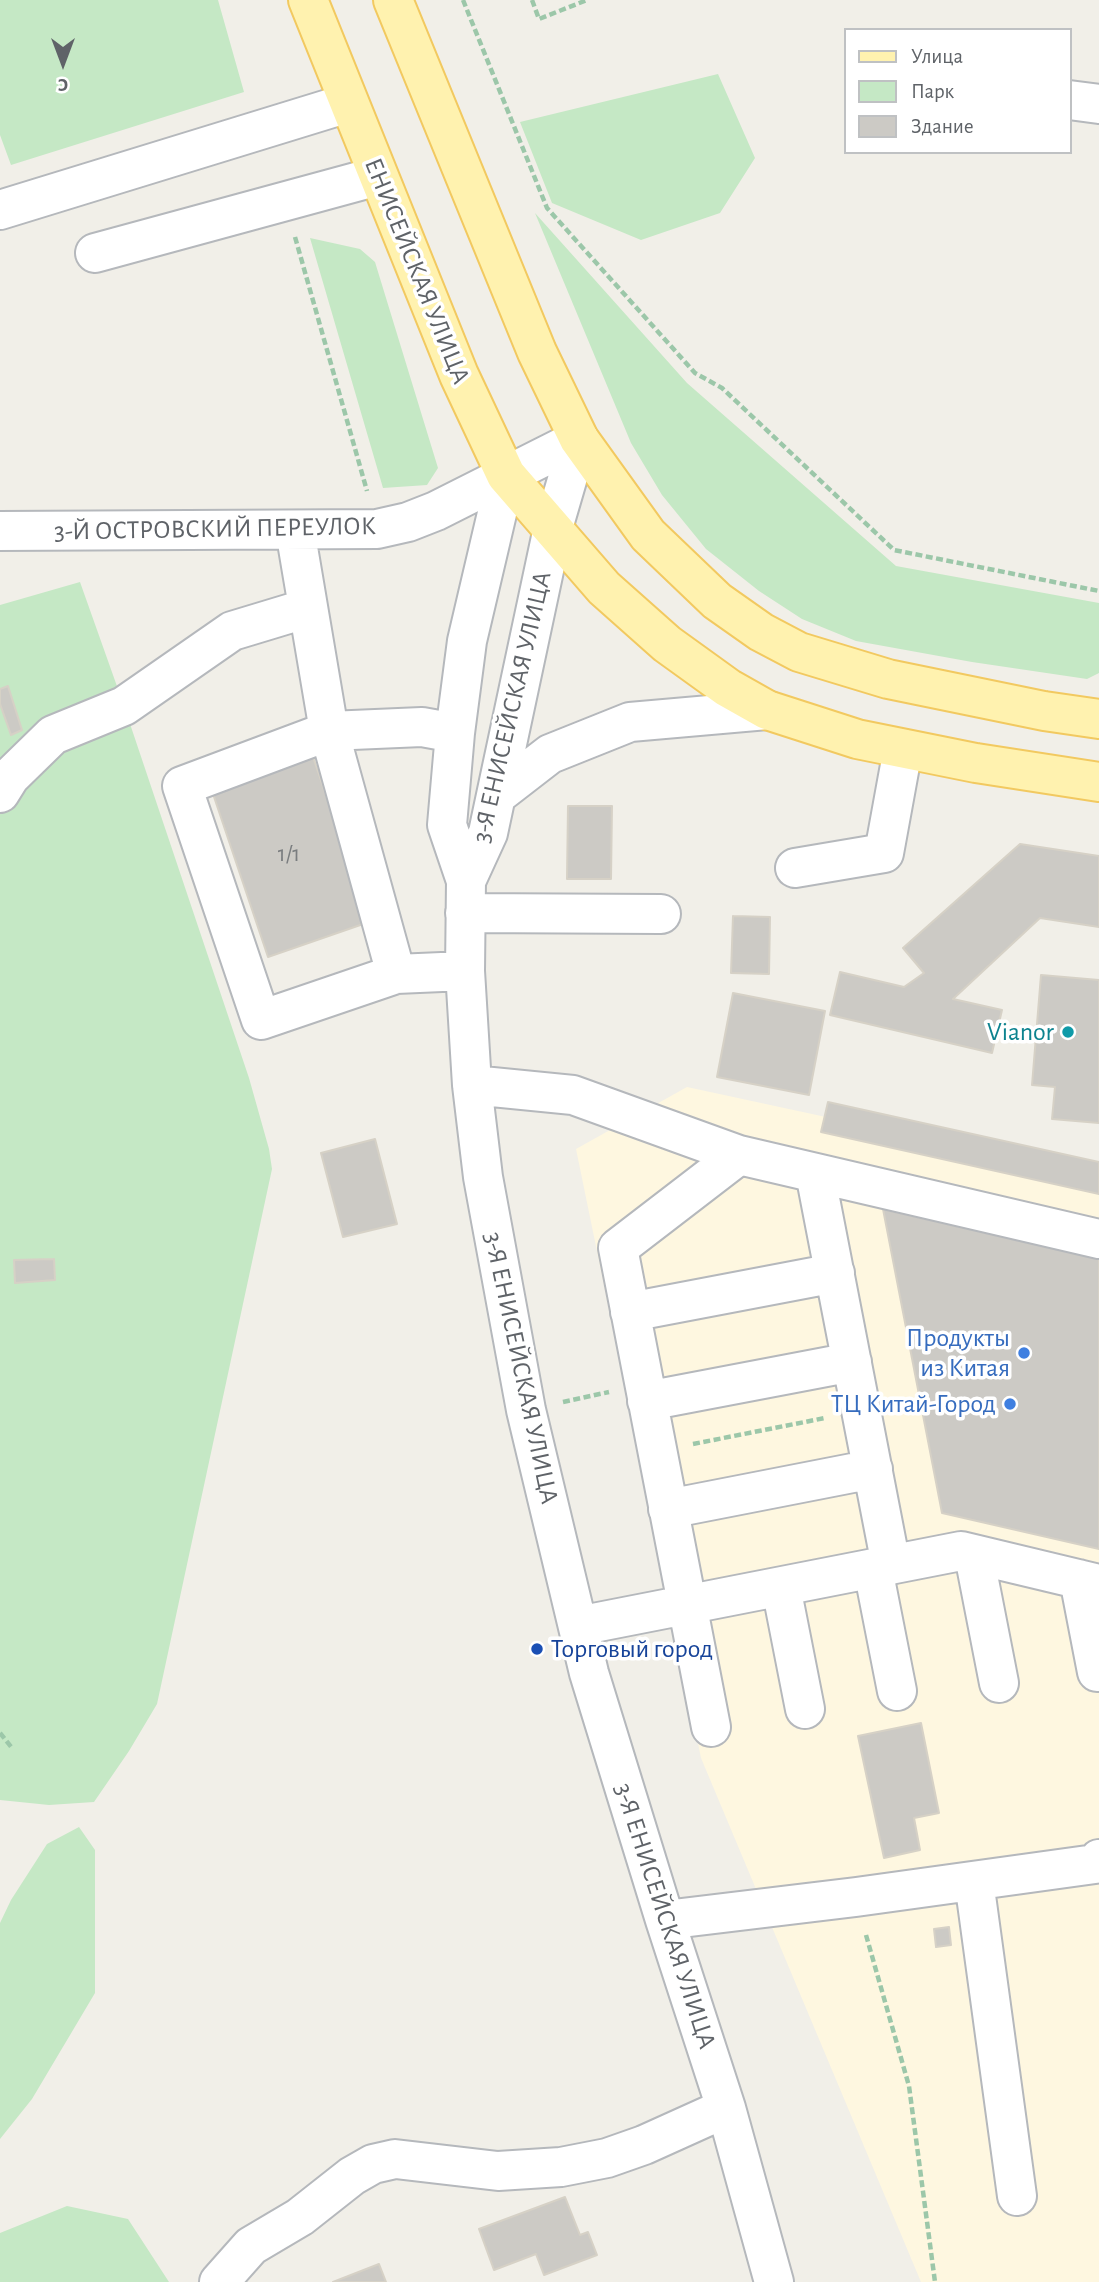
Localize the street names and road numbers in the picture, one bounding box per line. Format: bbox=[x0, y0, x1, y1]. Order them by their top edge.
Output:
street label: ЕНИСЕЙСКАЯ УЛИЦА bbox=[357, 153, 477, 389]
street label: 3-Й ОСТРОВСКИЙ ПЕРЕУЛОК bbox=[54, 511, 376, 547]
street label: 3-Я ЕНИСЕЙСКАЯ УЛИЦА bbox=[466, 568, 558, 846]
street label: 3-Я ЕНИСЕЙСКАЯ УЛИЦА bbox=[477, 1229, 565, 1507]
street label: 3-Я ЕНИСЕЙСКАЯ УЛИЦА bbox=[607, 1779, 723, 2053]

